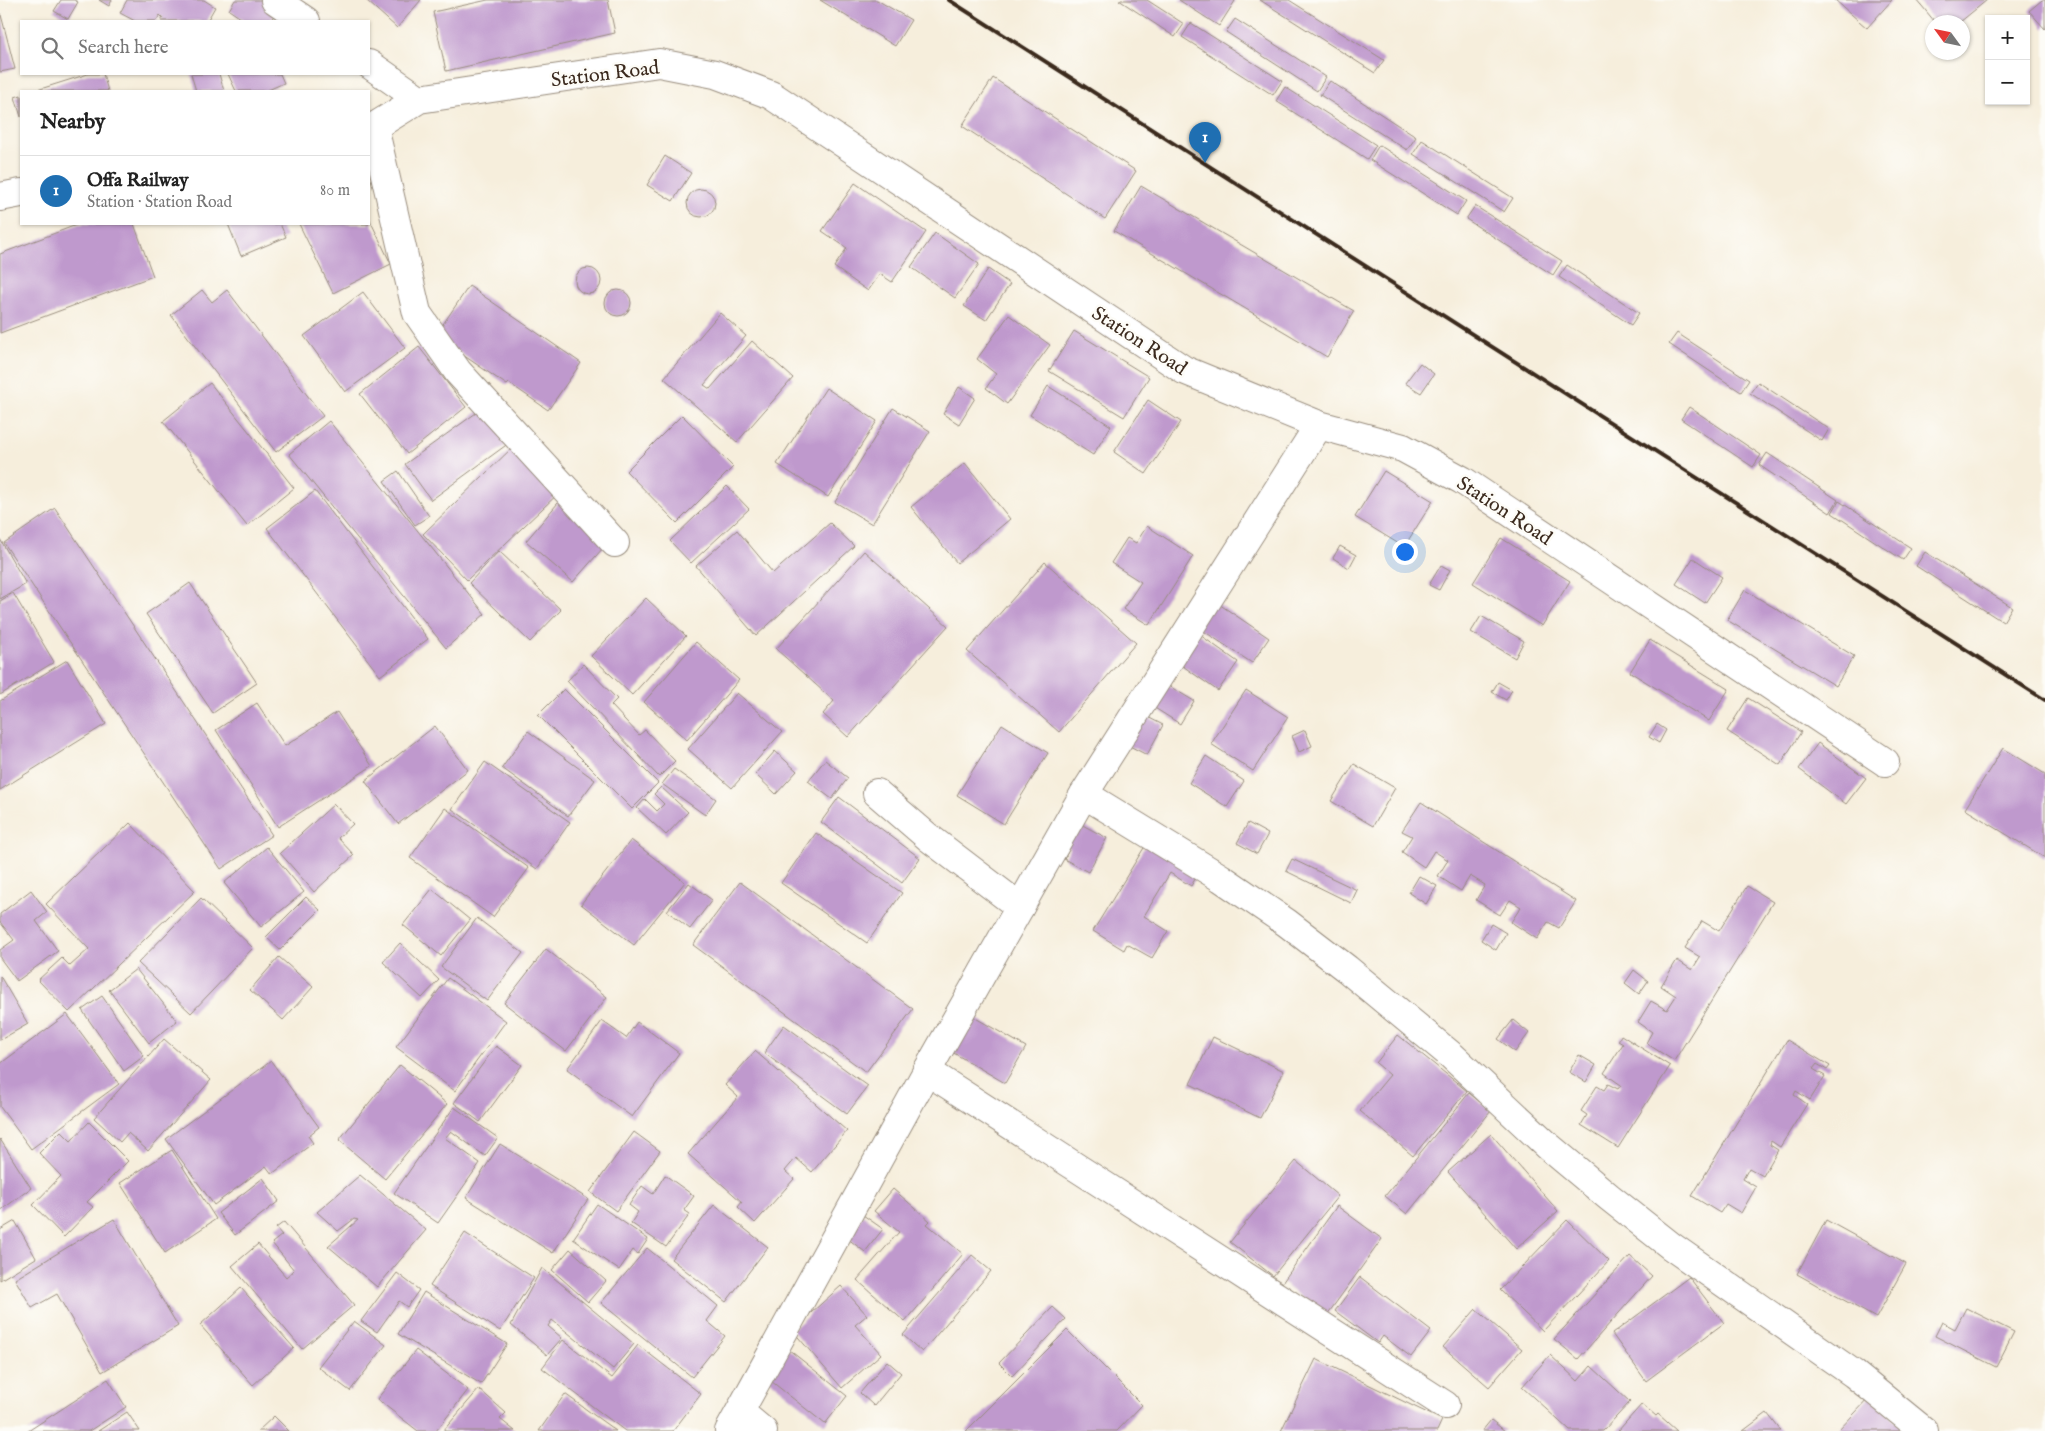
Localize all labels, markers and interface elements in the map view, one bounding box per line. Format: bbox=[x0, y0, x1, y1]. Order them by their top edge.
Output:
north arrow bbox=[1925, 15, 1970, 60]
map controls bbox=[1985, 15, 2030, 105]
button: + bbox=[1985, 15, 2030, 60]
search box bbox=[20, 20, 370, 75]
icon: search bbox=[38, 34, 66, 62]
text: Search here bbox=[78, 36, 169, 60]
street label: Station Road bbox=[550, 55, 661, 94]
button: − bbox=[1985, 60, 2030, 105]
text: Nearby bbox=[40, 109, 105, 136]
pin: 1 bbox=[1189, 122, 1221, 163]
text: Offa Railway bbox=[87, 169, 189, 193]
text: 1 bbox=[53, 181, 59, 201]
text: 80 m bbox=[320, 181, 350, 201]
text: Station · Station Road bbox=[87, 193, 232, 213]
street label: Station Road bbox=[1087, 301, 1192, 382]
street label: Station Road bbox=[1452, 471, 1557, 552]
your location bbox=[1392, 539, 1418, 565]

